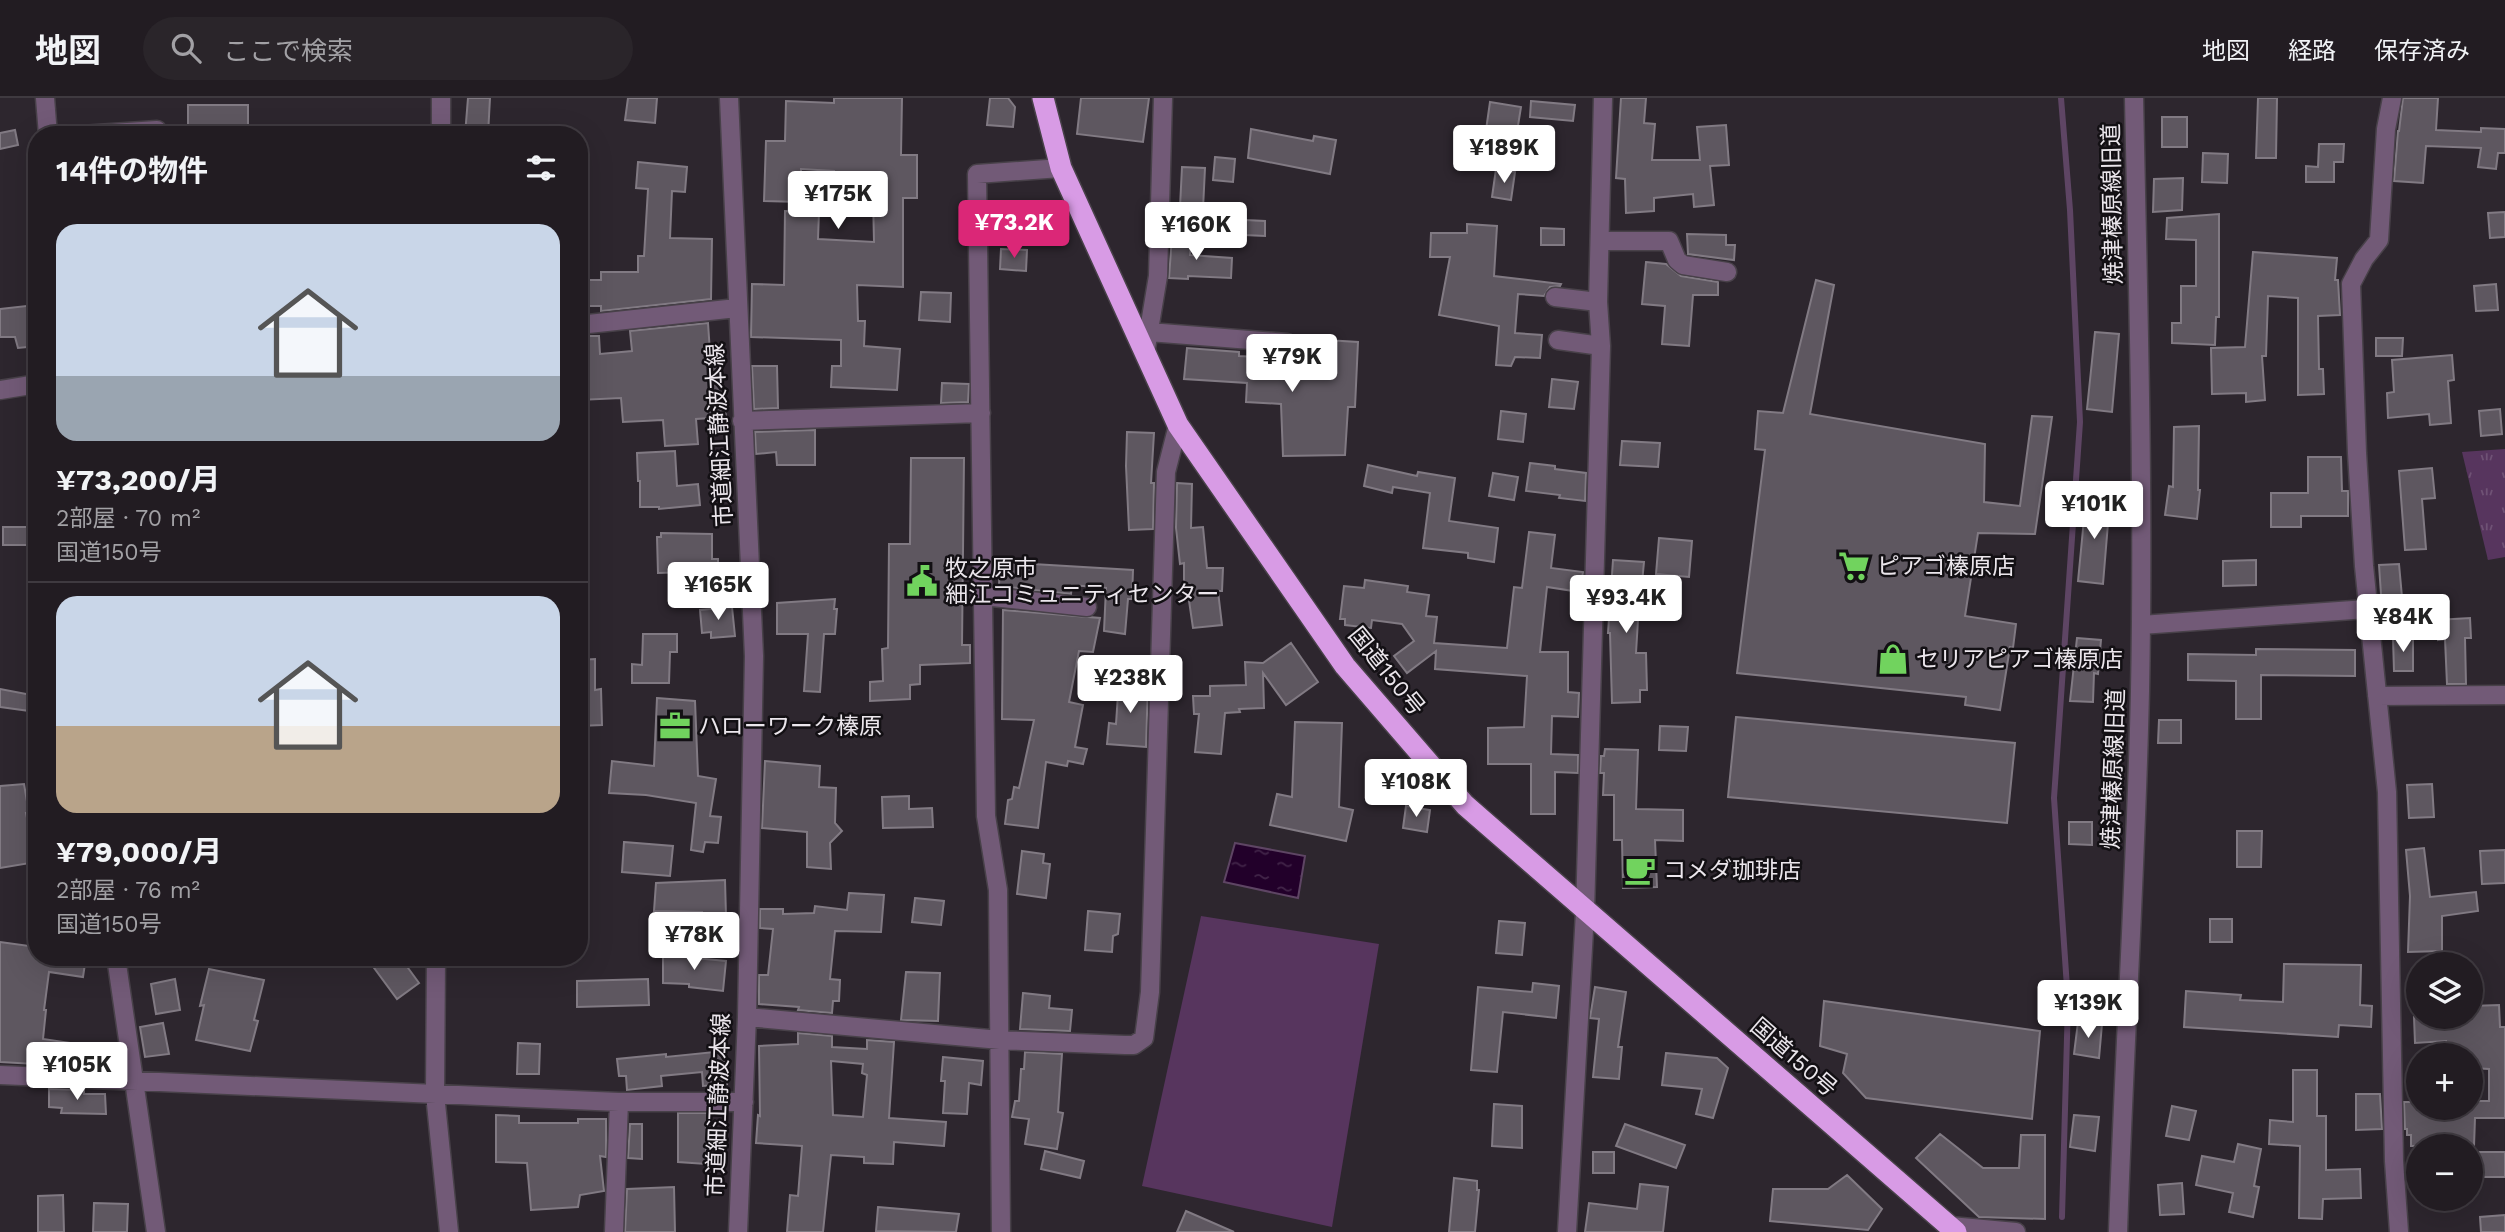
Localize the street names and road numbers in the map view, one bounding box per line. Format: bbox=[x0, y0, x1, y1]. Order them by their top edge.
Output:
street label: 焼津榛原線旧道 bbox=[2098, 123, 2127, 285]
street label: 市道細江静波本線 bbox=[701, 342, 738, 528]
street label: 国道150号 bbox=[1343, 622, 1430, 721]
street label: 焼津榛原線旧道 bbox=[2097, 688, 2130, 850]
street label: 市道細江静波本線 bbox=[702, 1013, 735, 1197]
street label: 国道150号 bbox=[1745, 1013, 1842, 1102]

